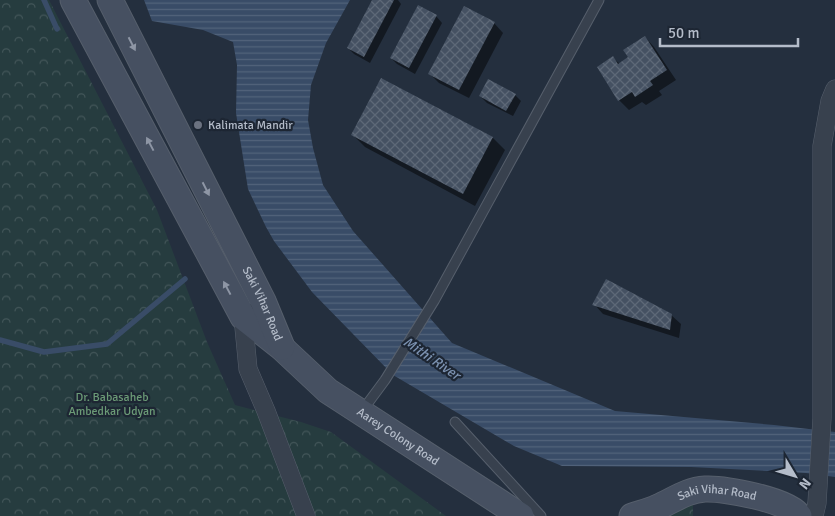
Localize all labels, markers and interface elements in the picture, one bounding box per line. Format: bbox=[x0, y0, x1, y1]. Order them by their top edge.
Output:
scale bar bbox=[660, 15, 798, 47]
text: 50 m bbox=[668, 24, 699, 42]
one-way arrow bbox=[128, 36, 136, 51]
place label: Kalimata Mandir bbox=[208, 118, 293, 133]
marker: Kalimata Mandir bbox=[192, 119, 204, 131]
one-way arrow bbox=[146, 137, 154, 152]
one-way arrow bbox=[202, 181, 210, 196]
street label: Saki Vihar Road bbox=[239, 264, 286, 343]
one-way arrow bbox=[223, 280, 231, 295]
water label: Mithi River bbox=[400, 333, 465, 385]
park label: Dr. Babasaheb Ambedkar Udyan bbox=[68, 390, 156, 419]
street label: Aarey Colony Road bbox=[354, 405, 442, 469]
north arrow bbox=[770, 451, 820, 501]
text: N bbox=[795, 475, 815, 493]
street label: Saki Vihar Road bbox=[675, 482, 758, 504]

